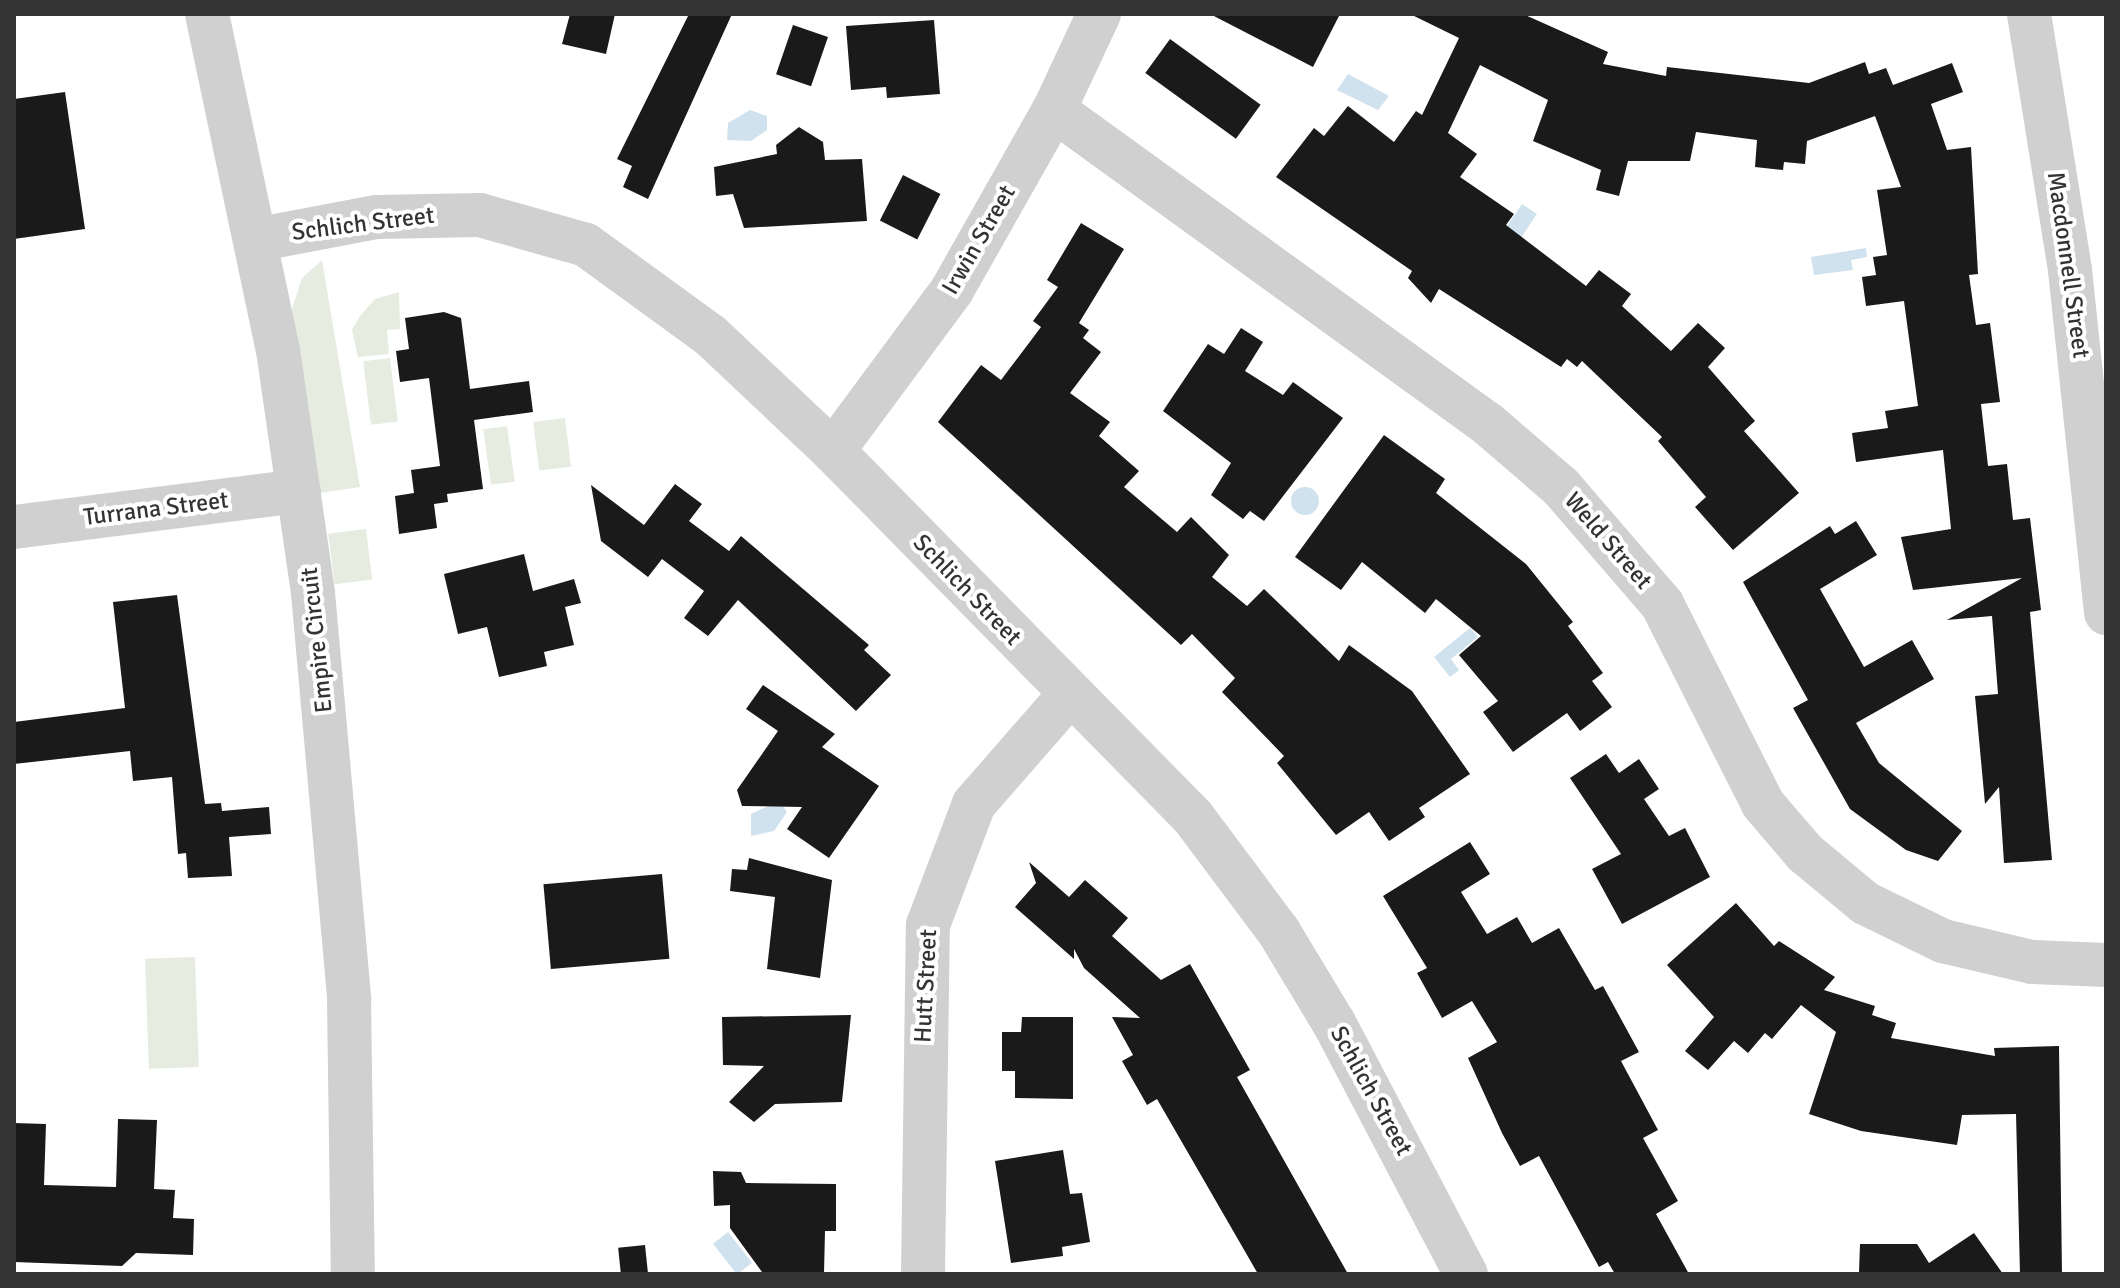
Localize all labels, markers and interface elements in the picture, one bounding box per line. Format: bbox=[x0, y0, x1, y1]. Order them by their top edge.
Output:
street label: Macdonnell Street bbox=[2041, 170, 2095, 360]
street label: Irwin Street bbox=[936, 180, 1022, 300]
street label: Schlich Street bbox=[290, 201, 436, 247]
street label: Turrana Street bbox=[82, 486, 230, 532]
street label: Weld Street bbox=[1558, 487, 1658, 595]
street label: Schlich Street bbox=[907, 528, 1027, 652]
street label: Empire Circuit bbox=[295, 566, 339, 714]
street label: Hutt Street bbox=[909, 928, 943, 1044]
street label: Schlich Street bbox=[1324, 1021, 1418, 1161]

